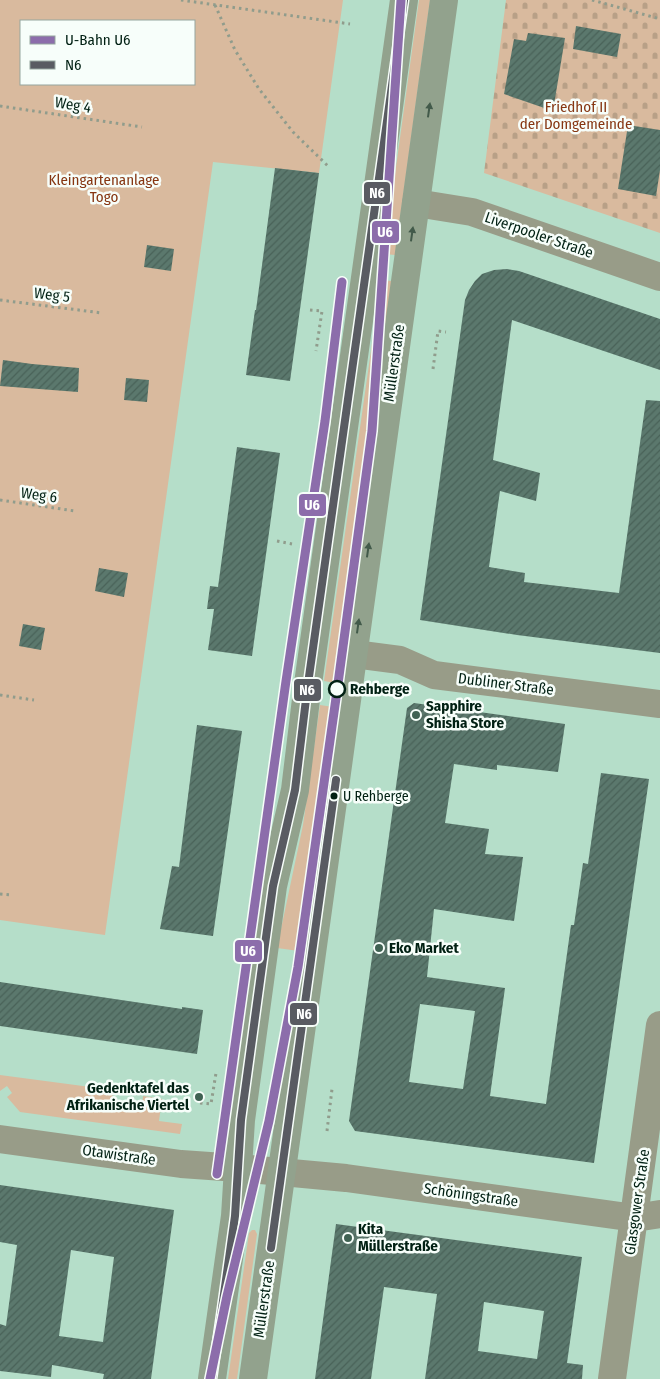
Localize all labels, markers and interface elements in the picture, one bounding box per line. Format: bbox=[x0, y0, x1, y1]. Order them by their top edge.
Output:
legend bbox=[20, 20, 195, 85]
text: U-Bahn U6 bbox=[65, 31, 131, 49]
text: N6 bbox=[65, 56, 82, 74]
street label: Weg 4 bbox=[54, 93, 92, 117]
park label: Friedhof II der Domgemeinde bbox=[520, 98, 632, 133]
one-way arrow bbox=[425, 102, 433, 118]
park label: Kleingartenanlage Togo bbox=[49, 171, 159, 206]
line badge: N6 bbox=[363, 181, 391, 205]
text: N6 bbox=[369, 185, 385, 202]
street label: Liverpooler Straße bbox=[482, 208, 596, 262]
line badge: U6 bbox=[371, 220, 400, 244]
text: U6 bbox=[377, 224, 393, 241]
one-way arrow bbox=[408, 226, 416, 242]
street label: Weg 5 bbox=[33, 284, 71, 306]
street label: Müllerstraße bbox=[380, 323, 408, 403]
street label: Weg 6 bbox=[20, 484, 58, 506]
line badge: U6 bbox=[298, 493, 327, 517]
text: U6 bbox=[304, 497, 320, 514]
one-way arrow bbox=[364, 542, 372, 558]
one-way arrow bbox=[354, 618, 362, 634]
street label: Dubliner Straße bbox=[457, 669, 555, 699]
line badge: N6 bbox=[293, 678, 322, 702]
marker: Rehberge bbox=[328, 680, 346, 698]
place label: Rehberge bbox=[350, 680, 410, 698]
text: N6 bbox=[299, 682, 315, 699]
place label: Sapphire Shisha Store bbox=[426, 697, 504, 732]
marker: Sapphire Shisha Store bbox=[410, 709, 422, 721]
place label: U Rehberge bbox=[343, 788, 409, 805]
marker: U Rehberge bbox=[329, 791, 339, 801]
line badge: U6 bbox=[234, 939, 263, 963]
place label: Eko Market bbox=[389, 939, 459, 957]
marker: Eko Market bbox=[373, 942, 385, 954]
text: U6 bbox=[240, 943, 256, 960]
line badge: N6 bbox=[289, 1002, 318, 1026]
text: N6 bbox=[296, 1006, 312, 1023]
place label: Gedenktafel das Afrikanische Viertel bbox=[66, 1079, 190, 1114]
marker: Gedenktafel das Afrikanische Viertel bbox=[193, 1091, 205, 1103]
street label: Otawistraße bbox=[81, 1141, 157, 1169]
street label: Glasgower Straße bbox=[621, 1148, 653, 1256]
street label: Schöningstraße bbox=[423, 1179, 519, 1211]
place label: Kita Müllerstraße bbox=[358, 1220, 438, 1255]
marker: Kita Müllerstraße bbox=[342, 1232, 354, 1244]
street label: Müllerstraße bbox=[250, 1259, 278, 1339]

